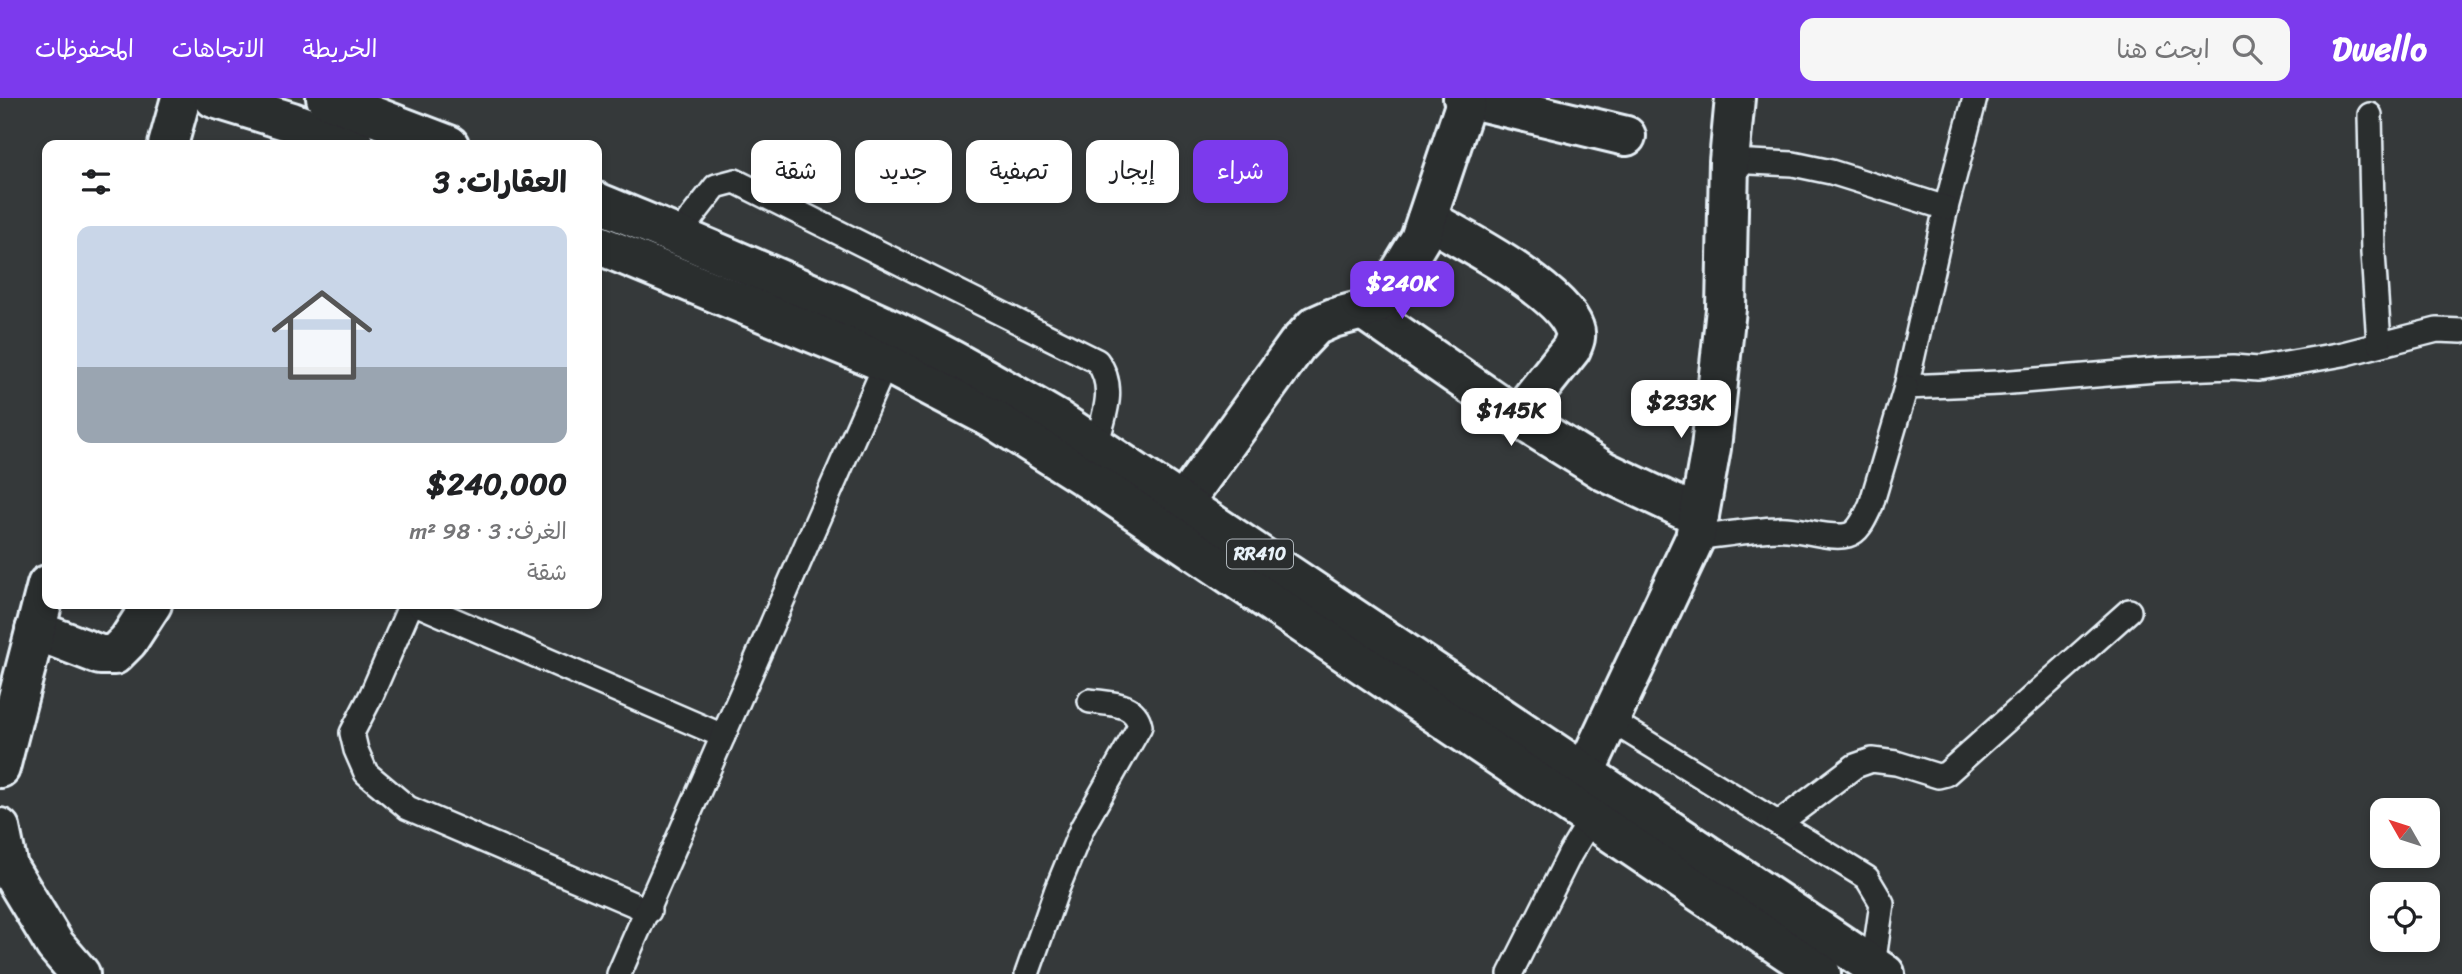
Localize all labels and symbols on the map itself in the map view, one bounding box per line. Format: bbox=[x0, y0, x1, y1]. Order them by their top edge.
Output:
pin: $240K bbox=[1353, 262, 1451, 321]
pin: $233K bbox=[1632, 380, 1730, 440]
pin: $145K bbox=[1462, 388, 1560, 448]
road number: RR410 bbox=[1227, 540, 1293, 568]
north arrow bbox=[2370, 798, 2440, 868]

